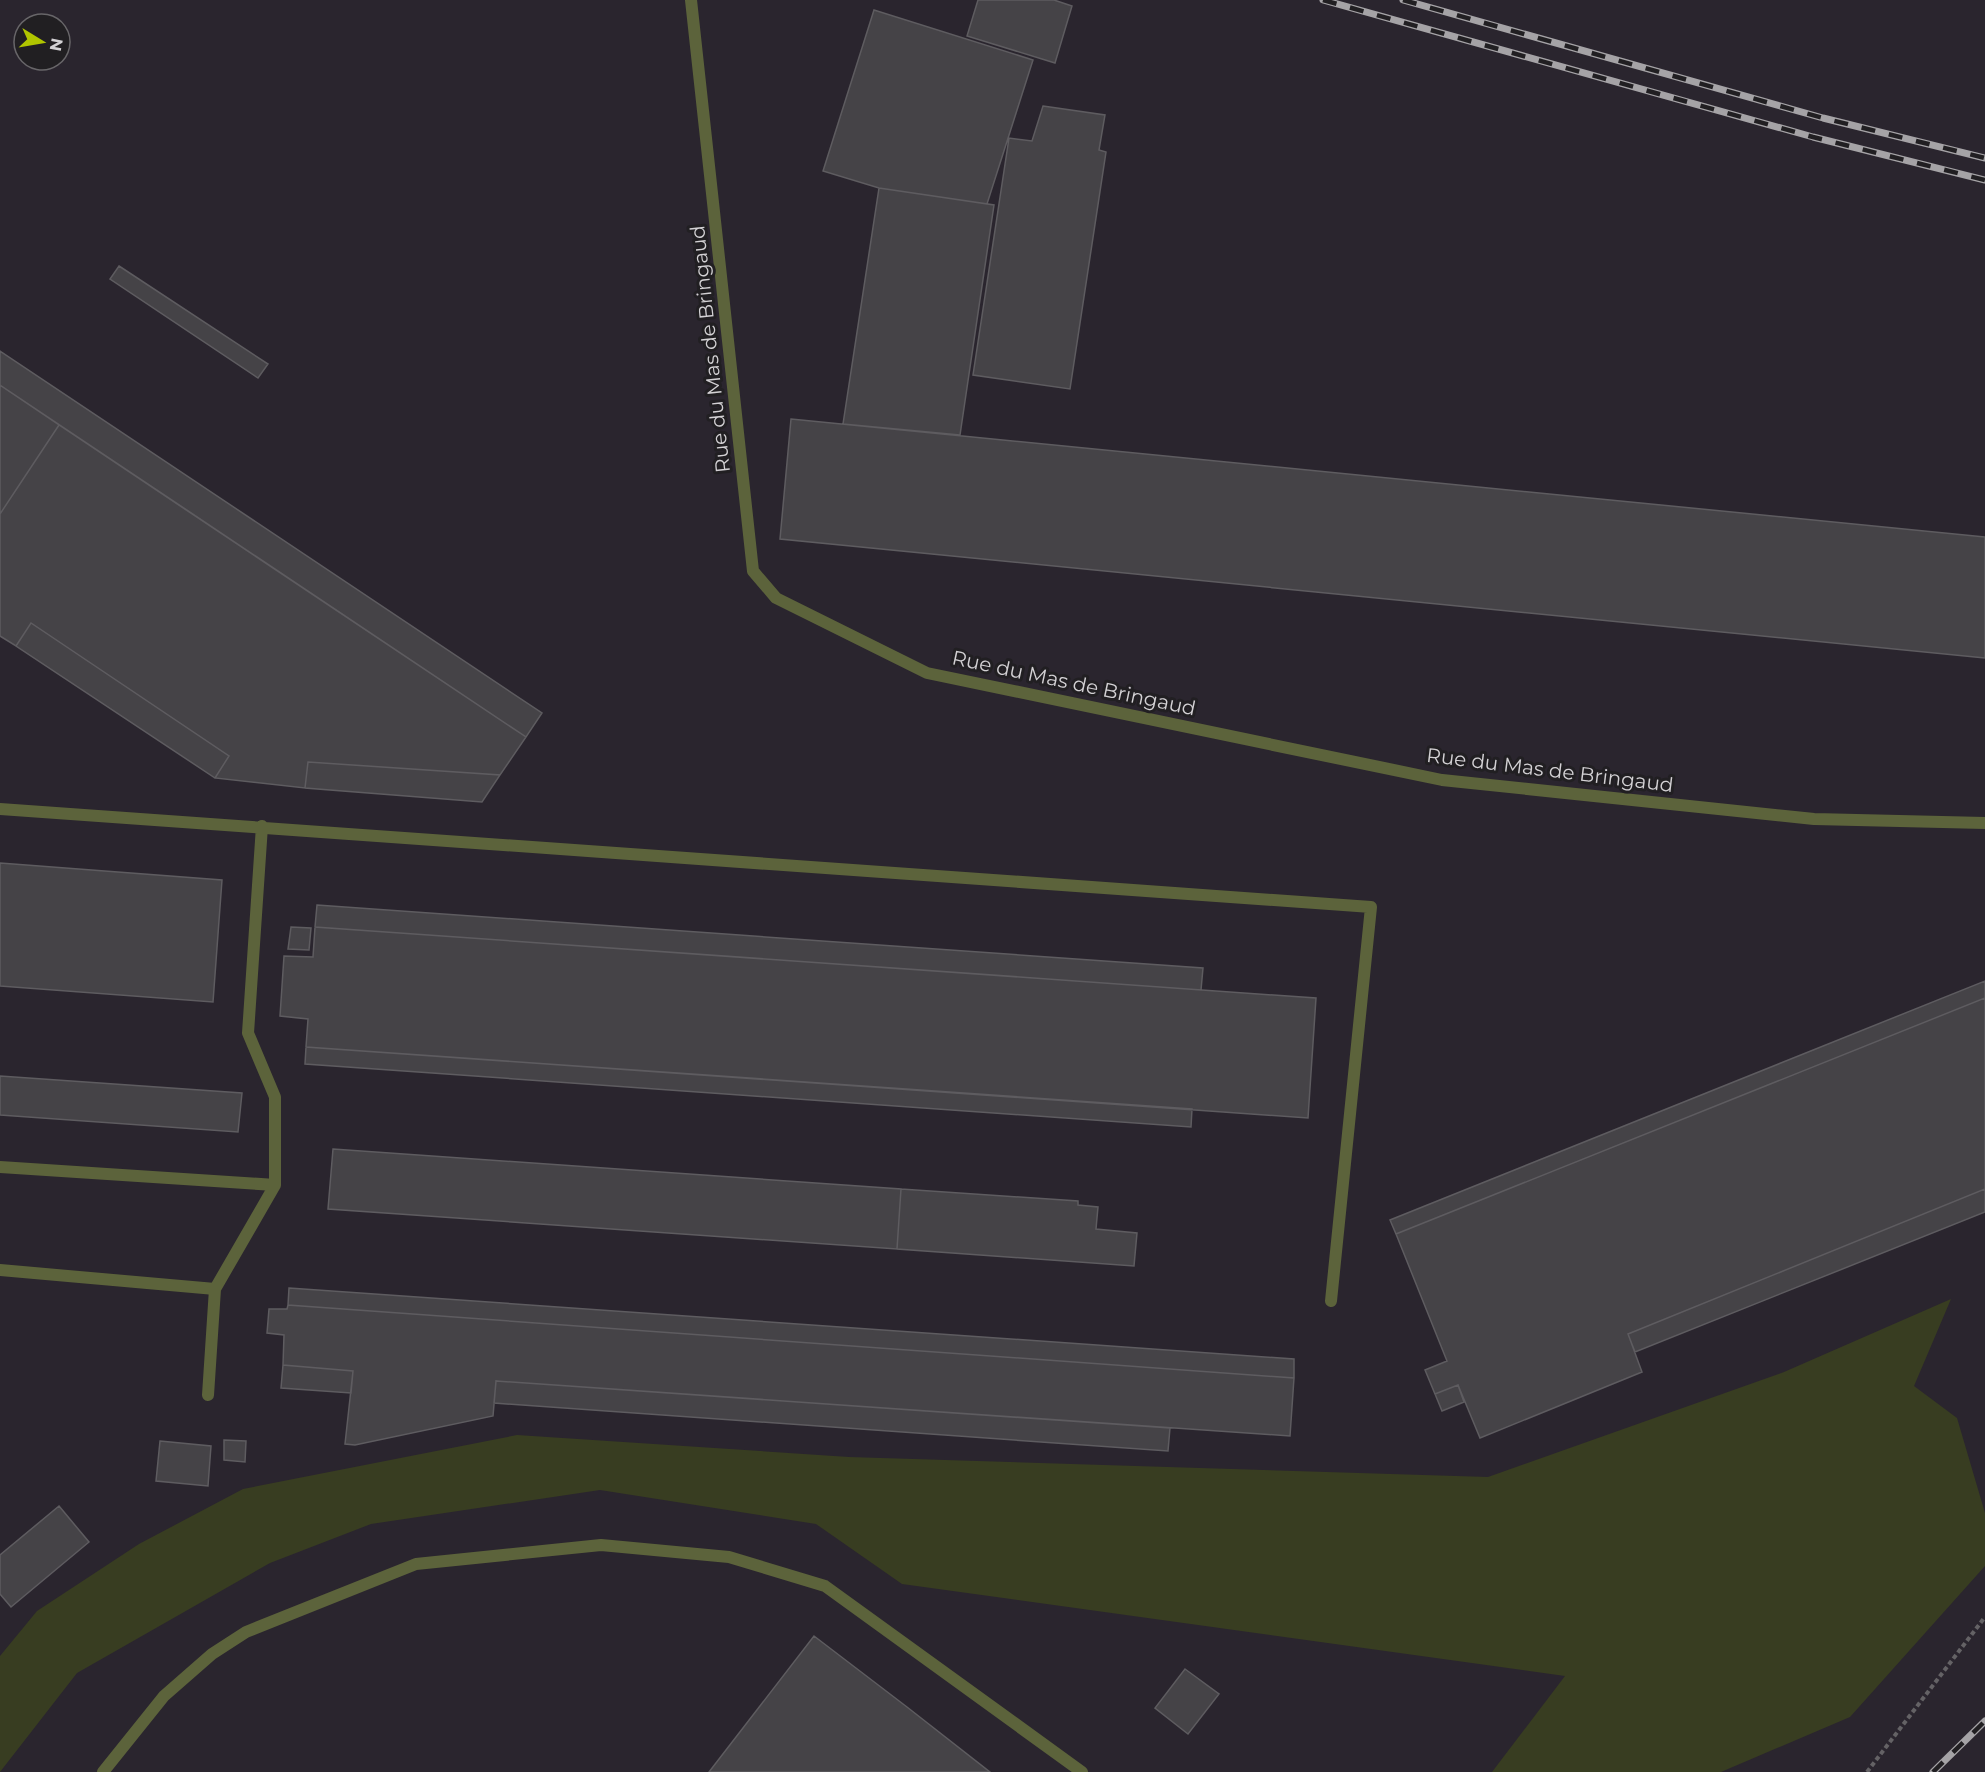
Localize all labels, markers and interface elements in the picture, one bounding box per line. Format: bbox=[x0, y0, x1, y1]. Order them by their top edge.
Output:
north arrow bbox=[12, 12, 72, 72]
text: N bbox=[46, 37, 67, 53]
street label: Rue du Mas de Bringaud bbox=[685, 224, 735, 474]
street label: Rue du Mas de Bringaud bbox=[950, 645, 1198, 721]
street label: Rue du Mas de Bringaud bbox=[1425, 743, 1675, 797]

